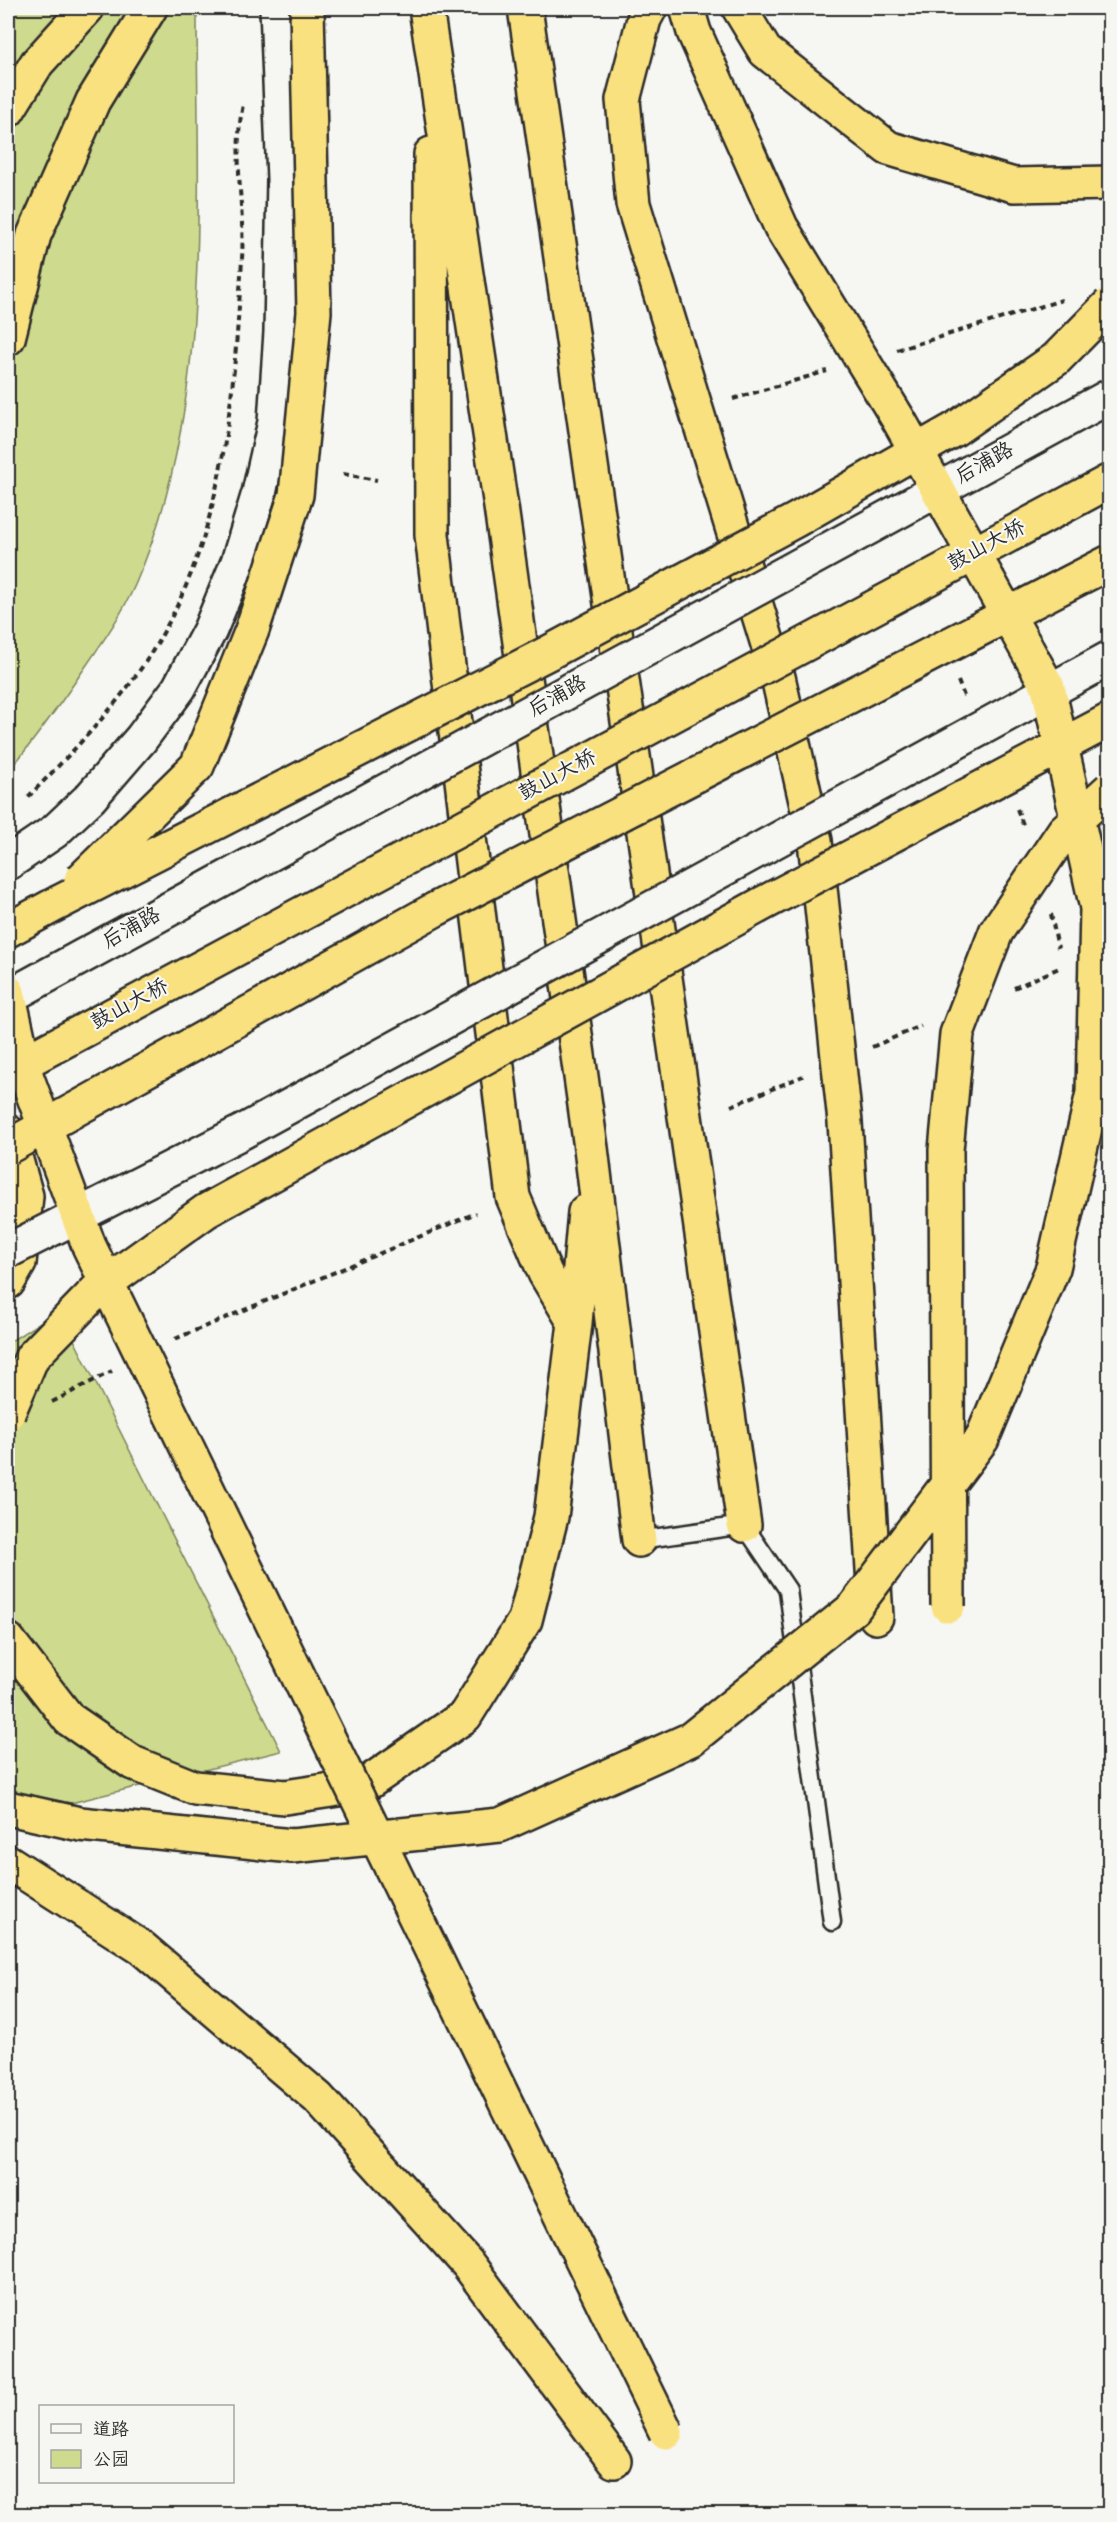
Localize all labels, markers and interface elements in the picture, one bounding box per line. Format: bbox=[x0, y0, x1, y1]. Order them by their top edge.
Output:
street label: 后浦路 bbox=[950, 436, 1020, 492]
street label: 鼓山大桥 bbox=[943, 513, 1031, 579]
street label: 后浦路 bbox=[523, 669, 593, 725]
street label: 鼓山大桥 bbox=[514, 743, 602, 809]
street label: 后浦路 bbox=[97, 901, 167, 957]
street label: 鼓山大桥 bbox=[86, 972, 174, 1038]
legend bbox=[39, 2405, 234, 2483]
text: 道路 bbox=[93, 2418, 129, 2444]
text: 公园 bbox=[93, 2448, 129, 2474]

